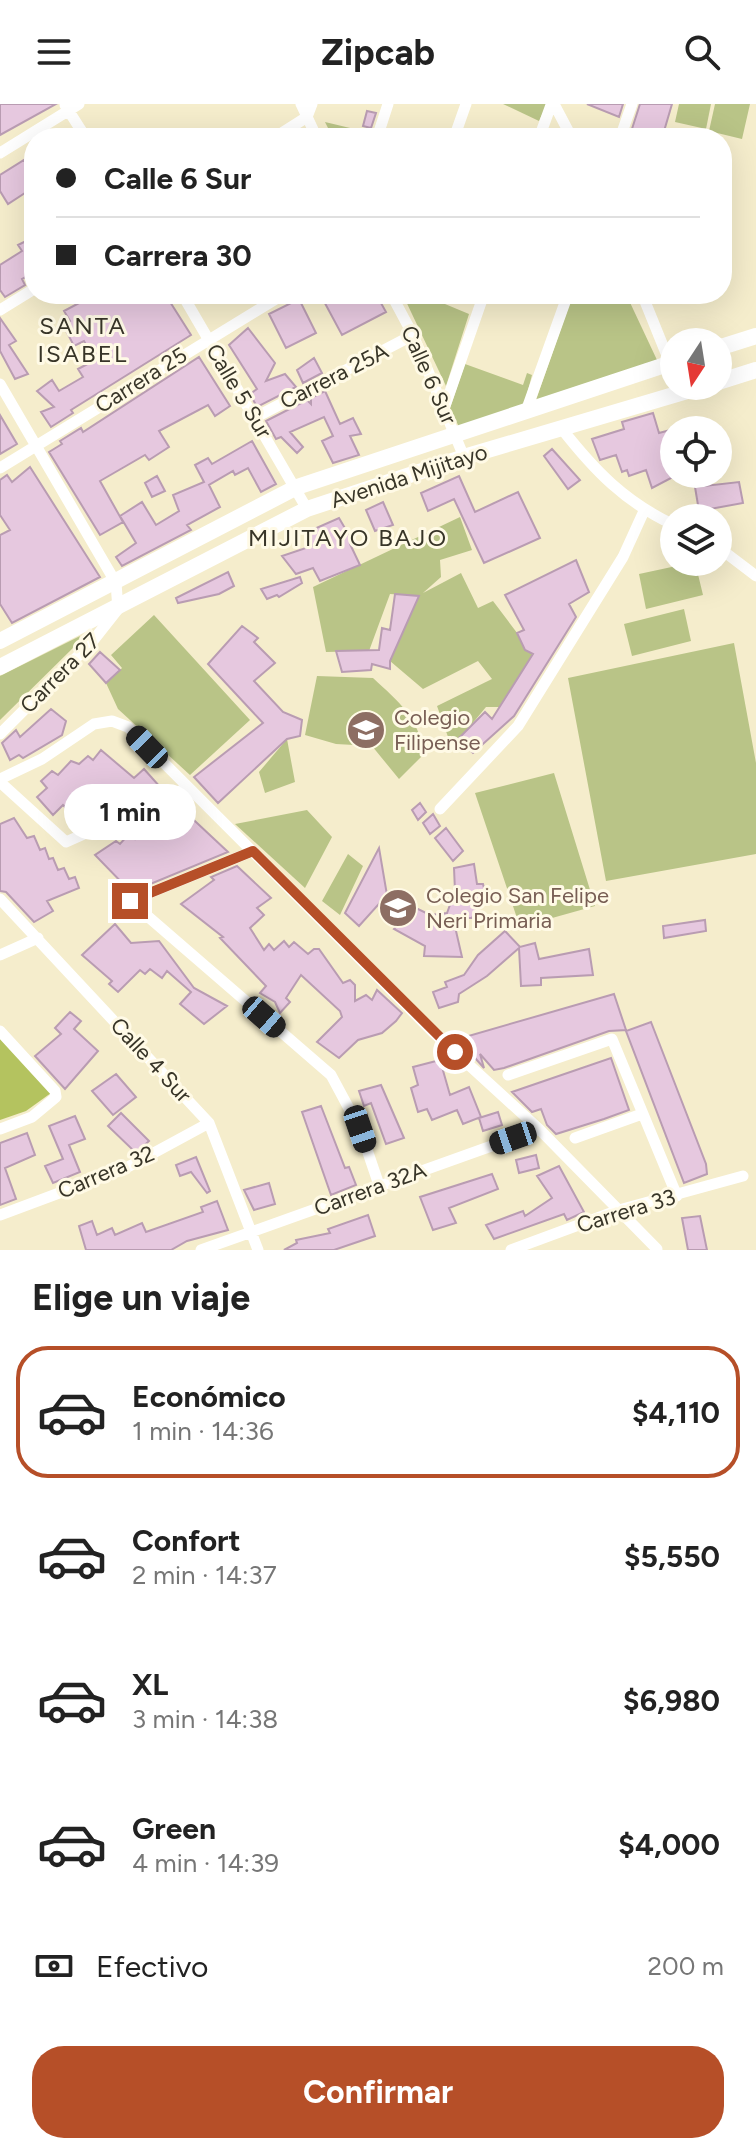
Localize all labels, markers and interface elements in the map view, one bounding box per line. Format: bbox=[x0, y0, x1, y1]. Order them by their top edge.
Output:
icon: menu bbox=[32, 30, 76, 74]
icon: search bbox=[680, 30, 724, 74]
text: Zipcab bbox=[321, 31, 435, 74]
text: Calle 6 Sur bbox=[104, 160, 251, 197]
text: Carrera 30 bbox=[104, 237, 252, 274]
district label: SANTA ISABEL bbox=[38, 311, 128, 368]
street label: Calle 6 Sur bbox=[395, 321, 463, 429]
north arrow bbox=[660, 328, 732, 400]
map controls bbox=[660, 328, 732, 576]
street label: Carrera 25A bbox=[275, 337, 393, 415]
street label: Calle 5 Sur bbox=[200, 339, 278, 444]
street label: Carrera 25 bbox=[90, 341, 192, 419]
button: locate bbox=[660, 416, 732, 488]
street label: Avenida Mijitayo bbox=[327, 438, 491, 514]
button: layers bbox=[660, 504, 732, 576]
district label: MIJITAYO BAJO bbox=[248, 523, 448, 552]
street label: Carrera 27 bbox=[14, 627, 106, 719]
place label: Colegio Filipense bbox=[394, 704, 481, 756]
school or university icon: Colegio Filipense bbox=[345, 709, 387, 751]
car bbox=[122, 721, 172, 773]
callout: 1 min bbox=[64, 785, 196, 841]
text: 1 min bbox=[99, 796, 161, 828]
place label: Colegio San Felipe Neri Primaria bbox=[426, 882, 609, 934]
route end bbox=[112, 883, 148, 919]
school or university icon: Colegio San Felipe Neri Primaria bbox=[377, 887, 419, 929]
car bbox=[238, 992, 290, 1042]
street label: Calle 4 Sur bbox=[105, 1012, 198, 1109]
route start bbox=[437, 1034, 473, 1070]
car bbox=[341, 1102, 379, 1156]
car bbox=[486, 1119, 540, 1157]
street label: Carrera 32 bbox=[54, 1140, 158, 1204]
street label: Carrera 32A bbox=[310, 1156, 430, 1222]
street label: Carrera 33 bbox=[573, 1183, 679, 1239]
text: Elige un viaje bbox=[32, 1276, 250, 1319]
icon: car bbox=[36, 1376, 108, 1448]
text: Económico bbox=[132, 1378, 286, 1415]
text: $4,110 bbox=[632, 1394, 720, 1431]
text: 1 min · 14:36 bbox=[132, 1415, 274, 1447]
icon: car bbox=[36, 1520, 108, 1592]
text: Confort bbox=[132, 1522, 241, 1559]
text: $5,550 bbox=[624, 1538, 720, 1575]
text: 2 min · 14:37 bbox=[132, 1559, 277, 1591]
icon: car bbox=[36, 1664, 108, 1736]
text: XL bbox=[132, 1666, 168, 1703]
text: $6,980 bbox=[623, 1682, 720, 1719]
text: 3 min · 14:38 bbox=[132, 1703, 278, 1735]
icon: car bbox=[36, 1808, 108, 1880]
text: Green bbox=[132, 1810, 216, 1847]
text: $4,000 bbox=[618, 1826, 720, 1863]
text: 4 min · 14:39 bbox=[132, 1847, 279, 1879]
icon: cash bbox=[32, 1944, 76, 1988]
text: Efectivo bbox=[96, 1948, 208, 1985]
text: 200 m bbox=[648, 1950, 724, 1982]
button: Confirmar bbox=[32, 2046, 724, 2138]

